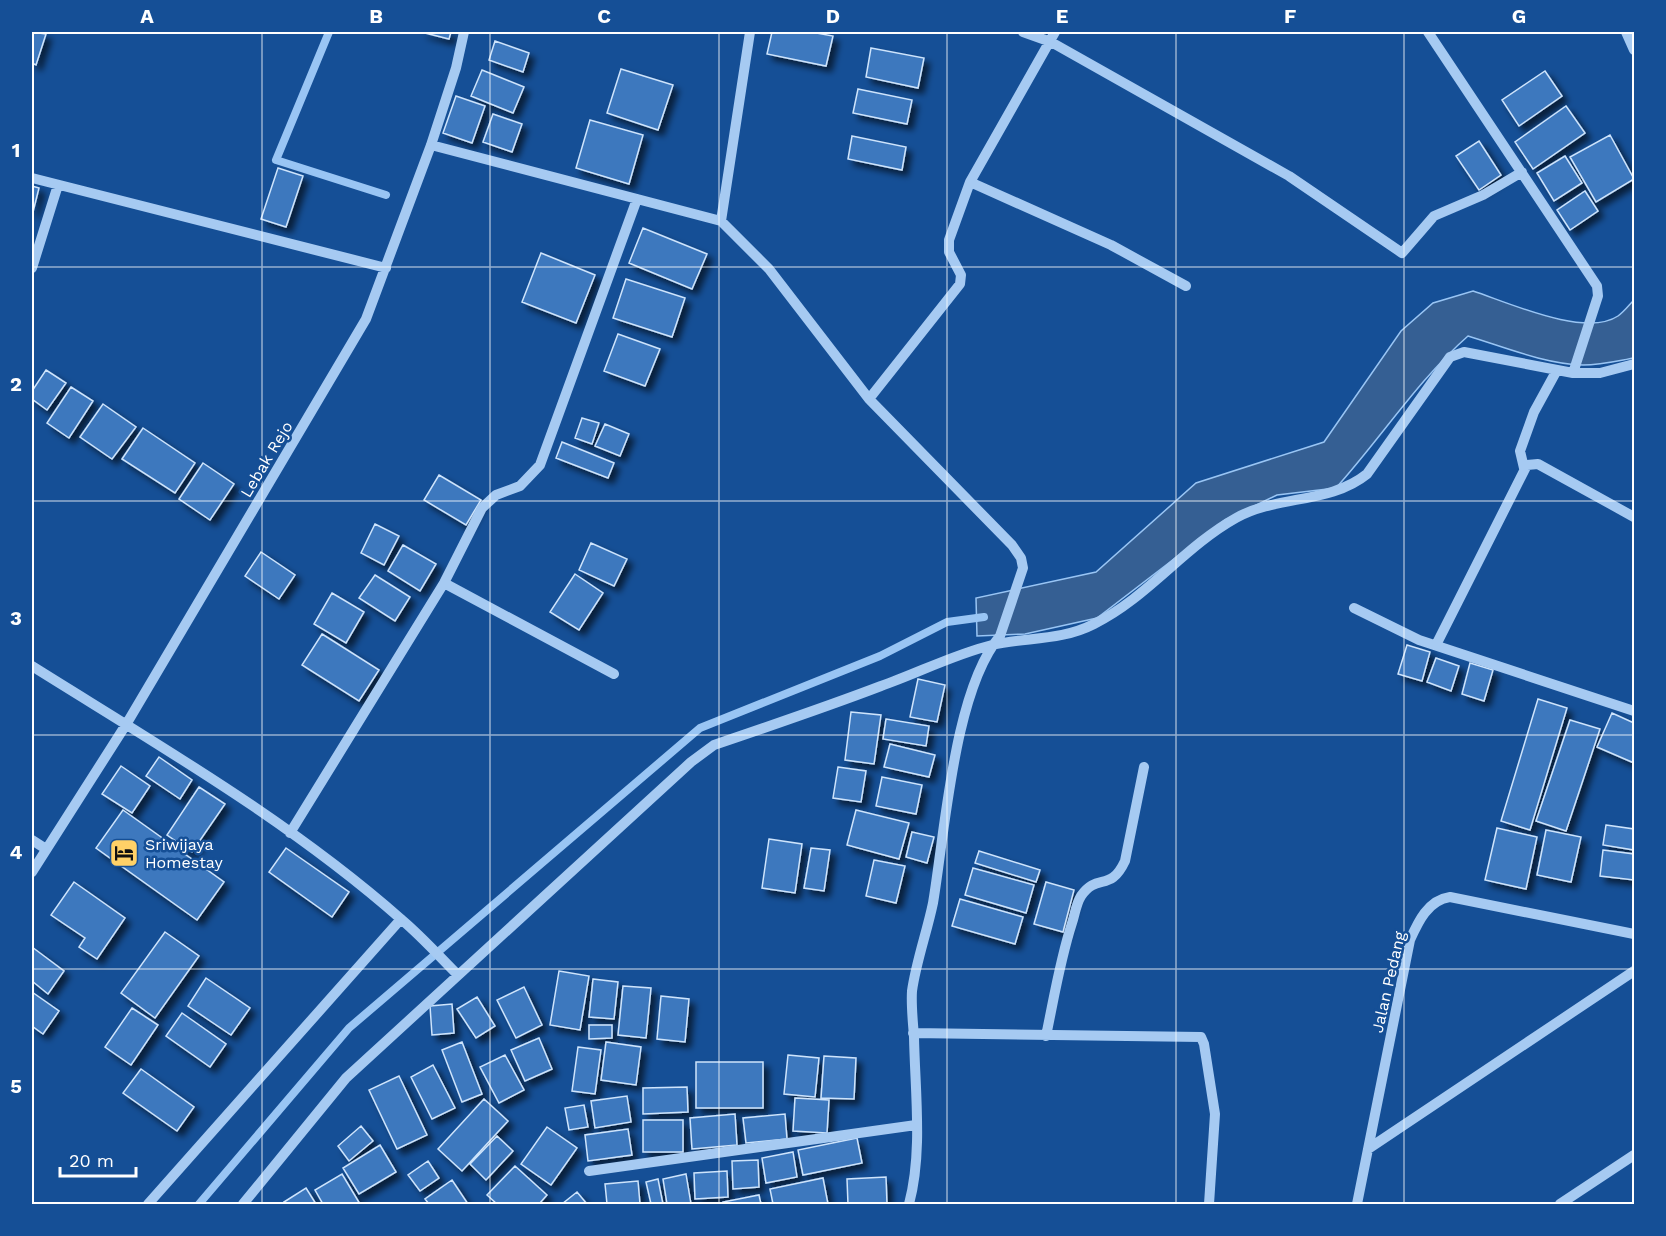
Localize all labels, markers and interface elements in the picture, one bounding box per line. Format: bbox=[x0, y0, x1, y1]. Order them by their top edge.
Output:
text: A bbox=[140, 4, 154, 28]
text: B bbox=[369, 4, 383, 28]
text: C bbox=[597, 4, 611, 28]
text: D bbox=[826, 4, 840, 28]
text: E bbox=[1056, 4, 1068, 28]
text: F bbox=[1284, 4, 1296, 28]
text: G bbox=[1512, 4, 1526, 28]
text: 1 bbox=[12, 138, 20, 162]
text: 2 bbox=[10, 372, 22, 396]
street label: Lebak Rejo bbox=[236, 418, 297, 501]
text: 3 bbox=[10, 606, 22, 630]
place label: Sriwijaya Homestay bbox=[145, 835, 223, 872]
hotel icon: Sriwijaya Homestay bbox=[108, 837, 140, 869]
text: 4 bbox=[10, 840, 23, 864]
street label: Jalan Pedang bbox=[1368, 929, 1409, 1035]
text: 5 bbox=[10, 1074, 22, 1098]
scale bar bbox=[60, 1140, 136, 1178]
text: 20 m bbox=[69, 1150, 114, 1171]

